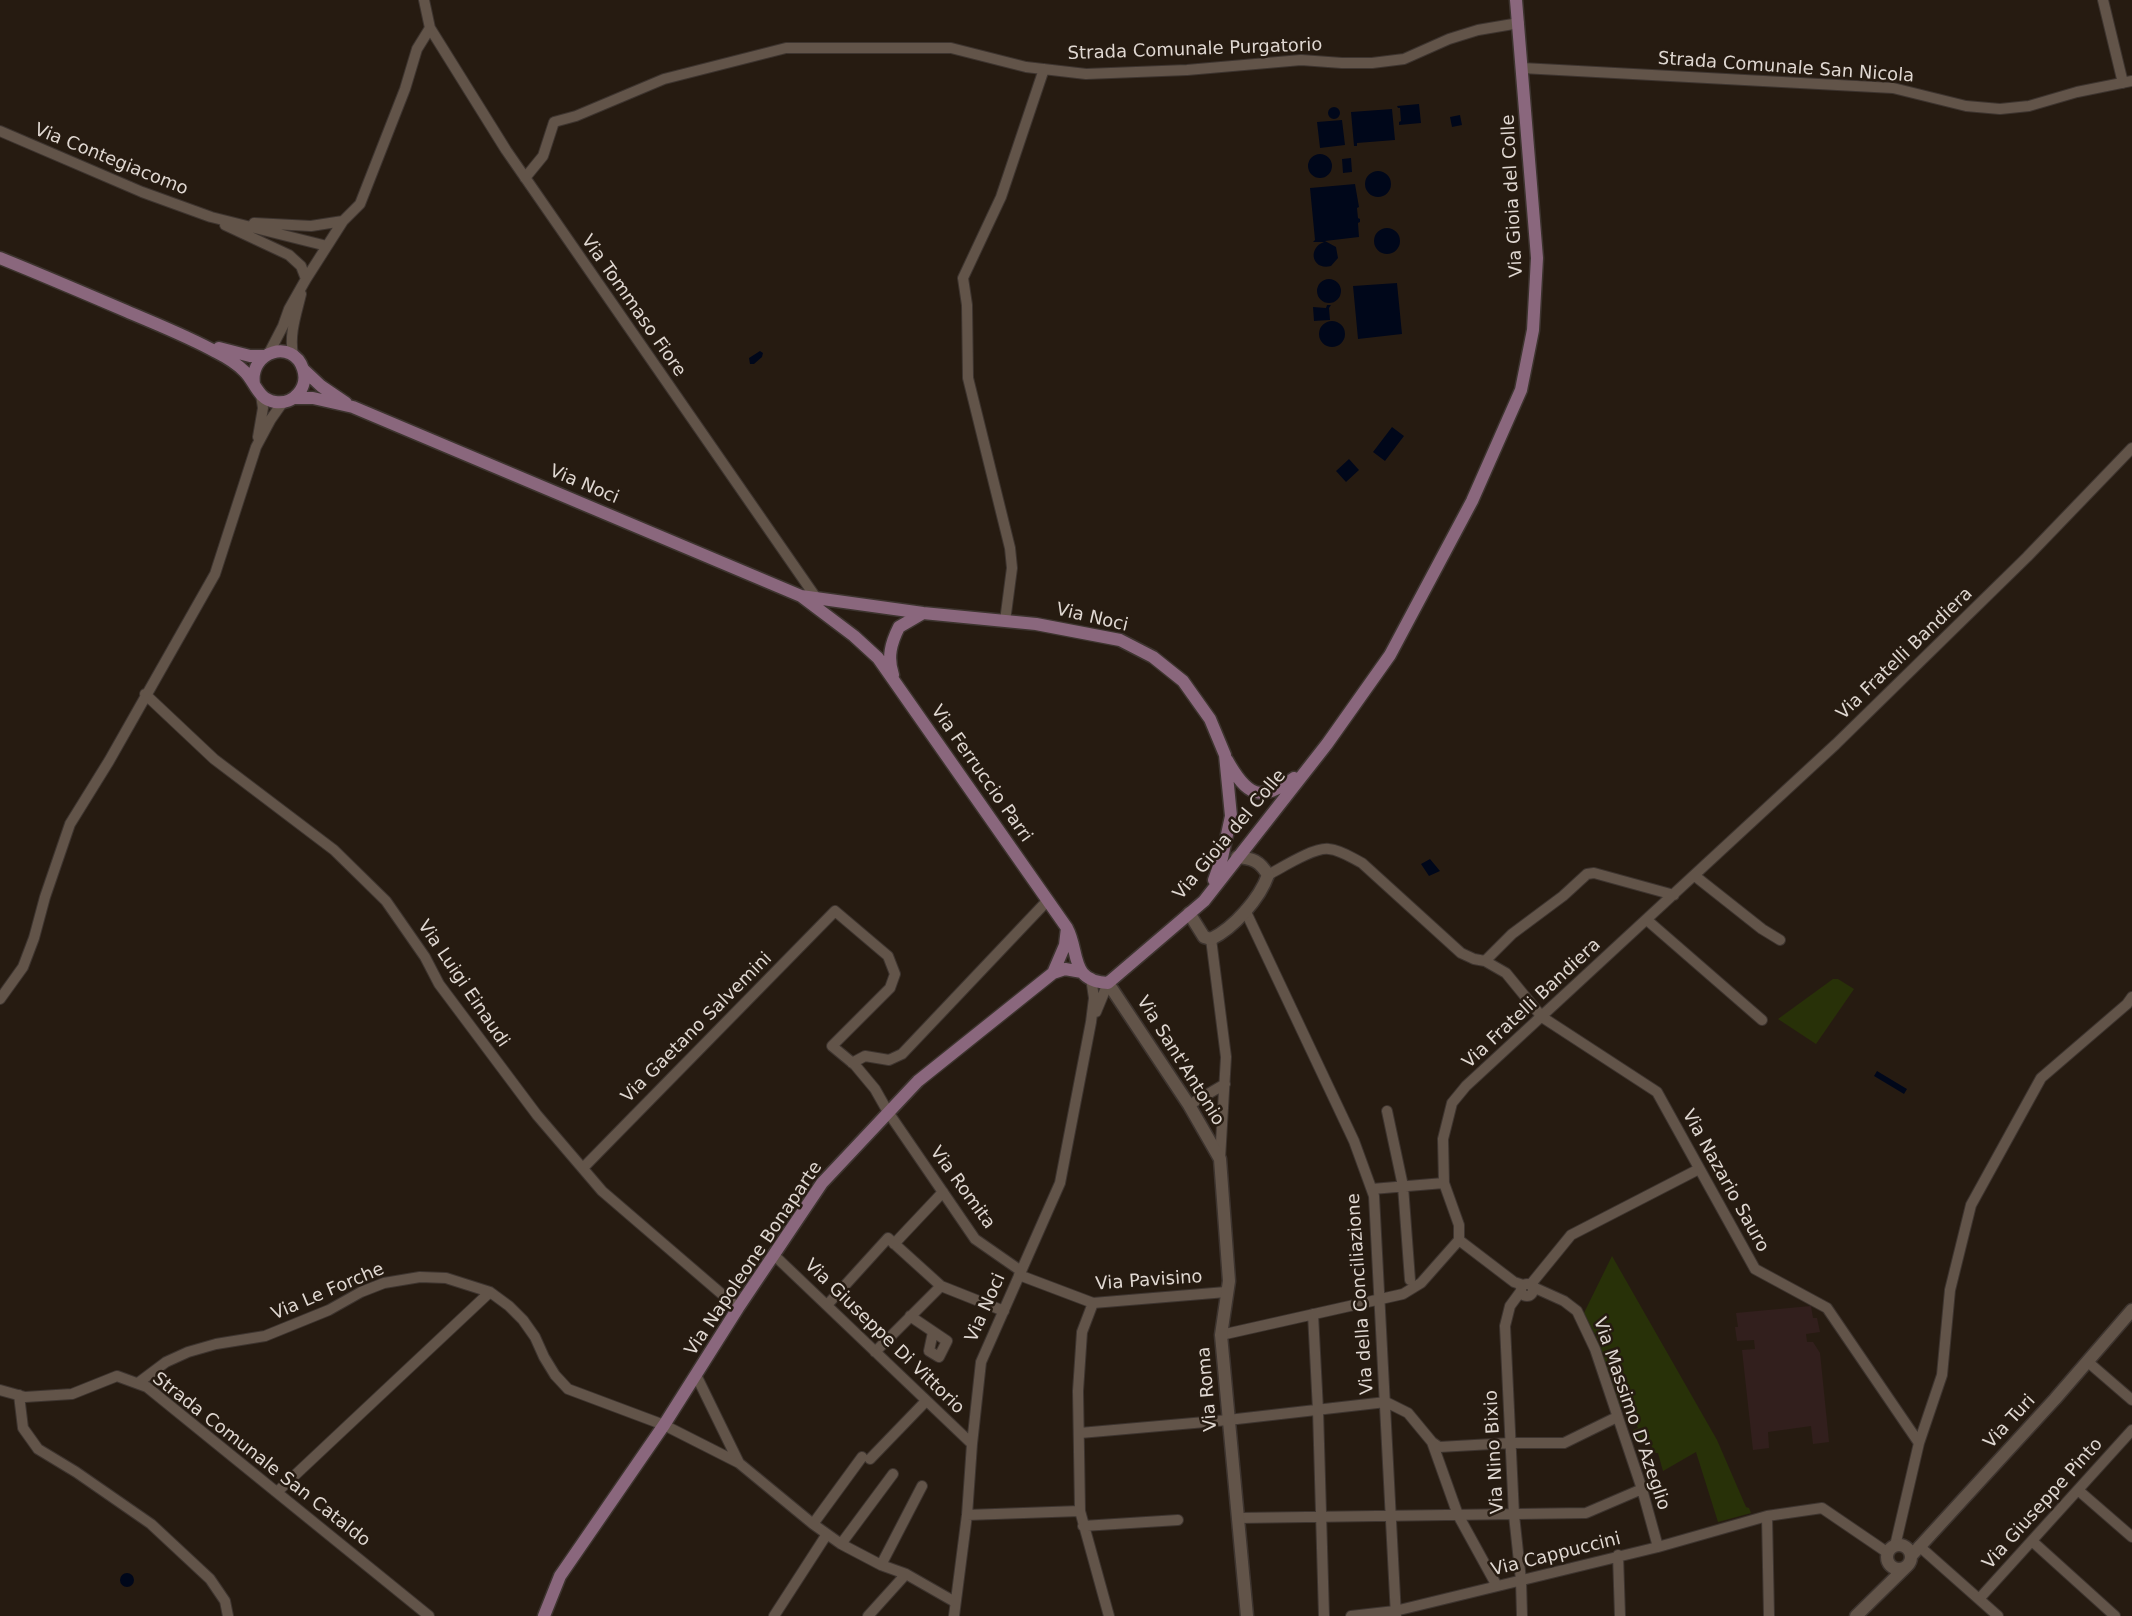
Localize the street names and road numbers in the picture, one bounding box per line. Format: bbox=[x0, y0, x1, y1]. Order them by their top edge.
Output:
street label: Strada Comunale Purgatorio bbox=[1067, 35, 1323, 65]
street label: Strada Comunale San Nicola bbox=[1657, 48, 1915, 88]
street label: Via Gioia del Colle bbox=[1498, 114, 1528, 278]
street label: Via Contegiacomo bbox=[31, 119, 191, 201]
street label: Via Tommaso Fiore bbox=[576, 231, 690, 381]
street label: Via Noci bbox=[546, 461, 622, 509]
street label: Via Fratelli Bandiera bbox=[1832, 583, 1978, 725]
street label: Via Noci bbox=[1054, 599, 1130, 637]
street label: Via Ferruccio Parri bbox=[926, 701, 1036, 847]
street label: Via Gioia del Colle bbox=[1169, 766, 1291, 904]
street label: Via Luigi Einaudi bbox=[413, 916, 513, 1052]
street label: Via Fratelli Bandiera bbox=[1459, 934, 1605, 1074]
street label: Via Gaetano Salvemini bbox=[617, 948, 777, 1108]
street label: Via Sant'Antonio bbox=[1131, 992, 1229, 1130]
street label: Via Nazario Sauro bbox=[1677, 1106, 1773, 1256]
street label: Via Romita bbox=[925, 1142, 999, 1234]
street label: Via Napoleone Bonaparte bbox=[681, 1158, 827, 1360]
street label: Via della Conciliazione bbox=[1343, 1193, 1379, 1395]
street label: Via Giuseppe Di Vittorio bbox=[799, 1255, 969, 1419]
street label: Via Le Forche bbox=[268, 1259, 388, 1325]
street label: Via Pavisino bbox=[1095, 1266, 1203, 1296]
street label: Via Noci bbox=[961, 1270, 1011, 1346]
street label: Via Massimo D'Azeglio bbox=[1588, 1315, 1674, 1513]
street label: Via Roma bbox=[1194, 1346, 1222, 1432]
street label: Strada Comunale San Cataldo bbox=[148, 1368, 374, 1552]
street label: Via Nino Bixio bbox=[1481, 1389, 1509, 1515]
street label: Via Turi bbox=[1980, 1391, 2040, 1453]
street label: Via Giuseppe Pinto bbox=[1978, 1434, 2108, 1574]
street label: Via Cappuccini bbox=[1489, 1528, 1623, 1582]

